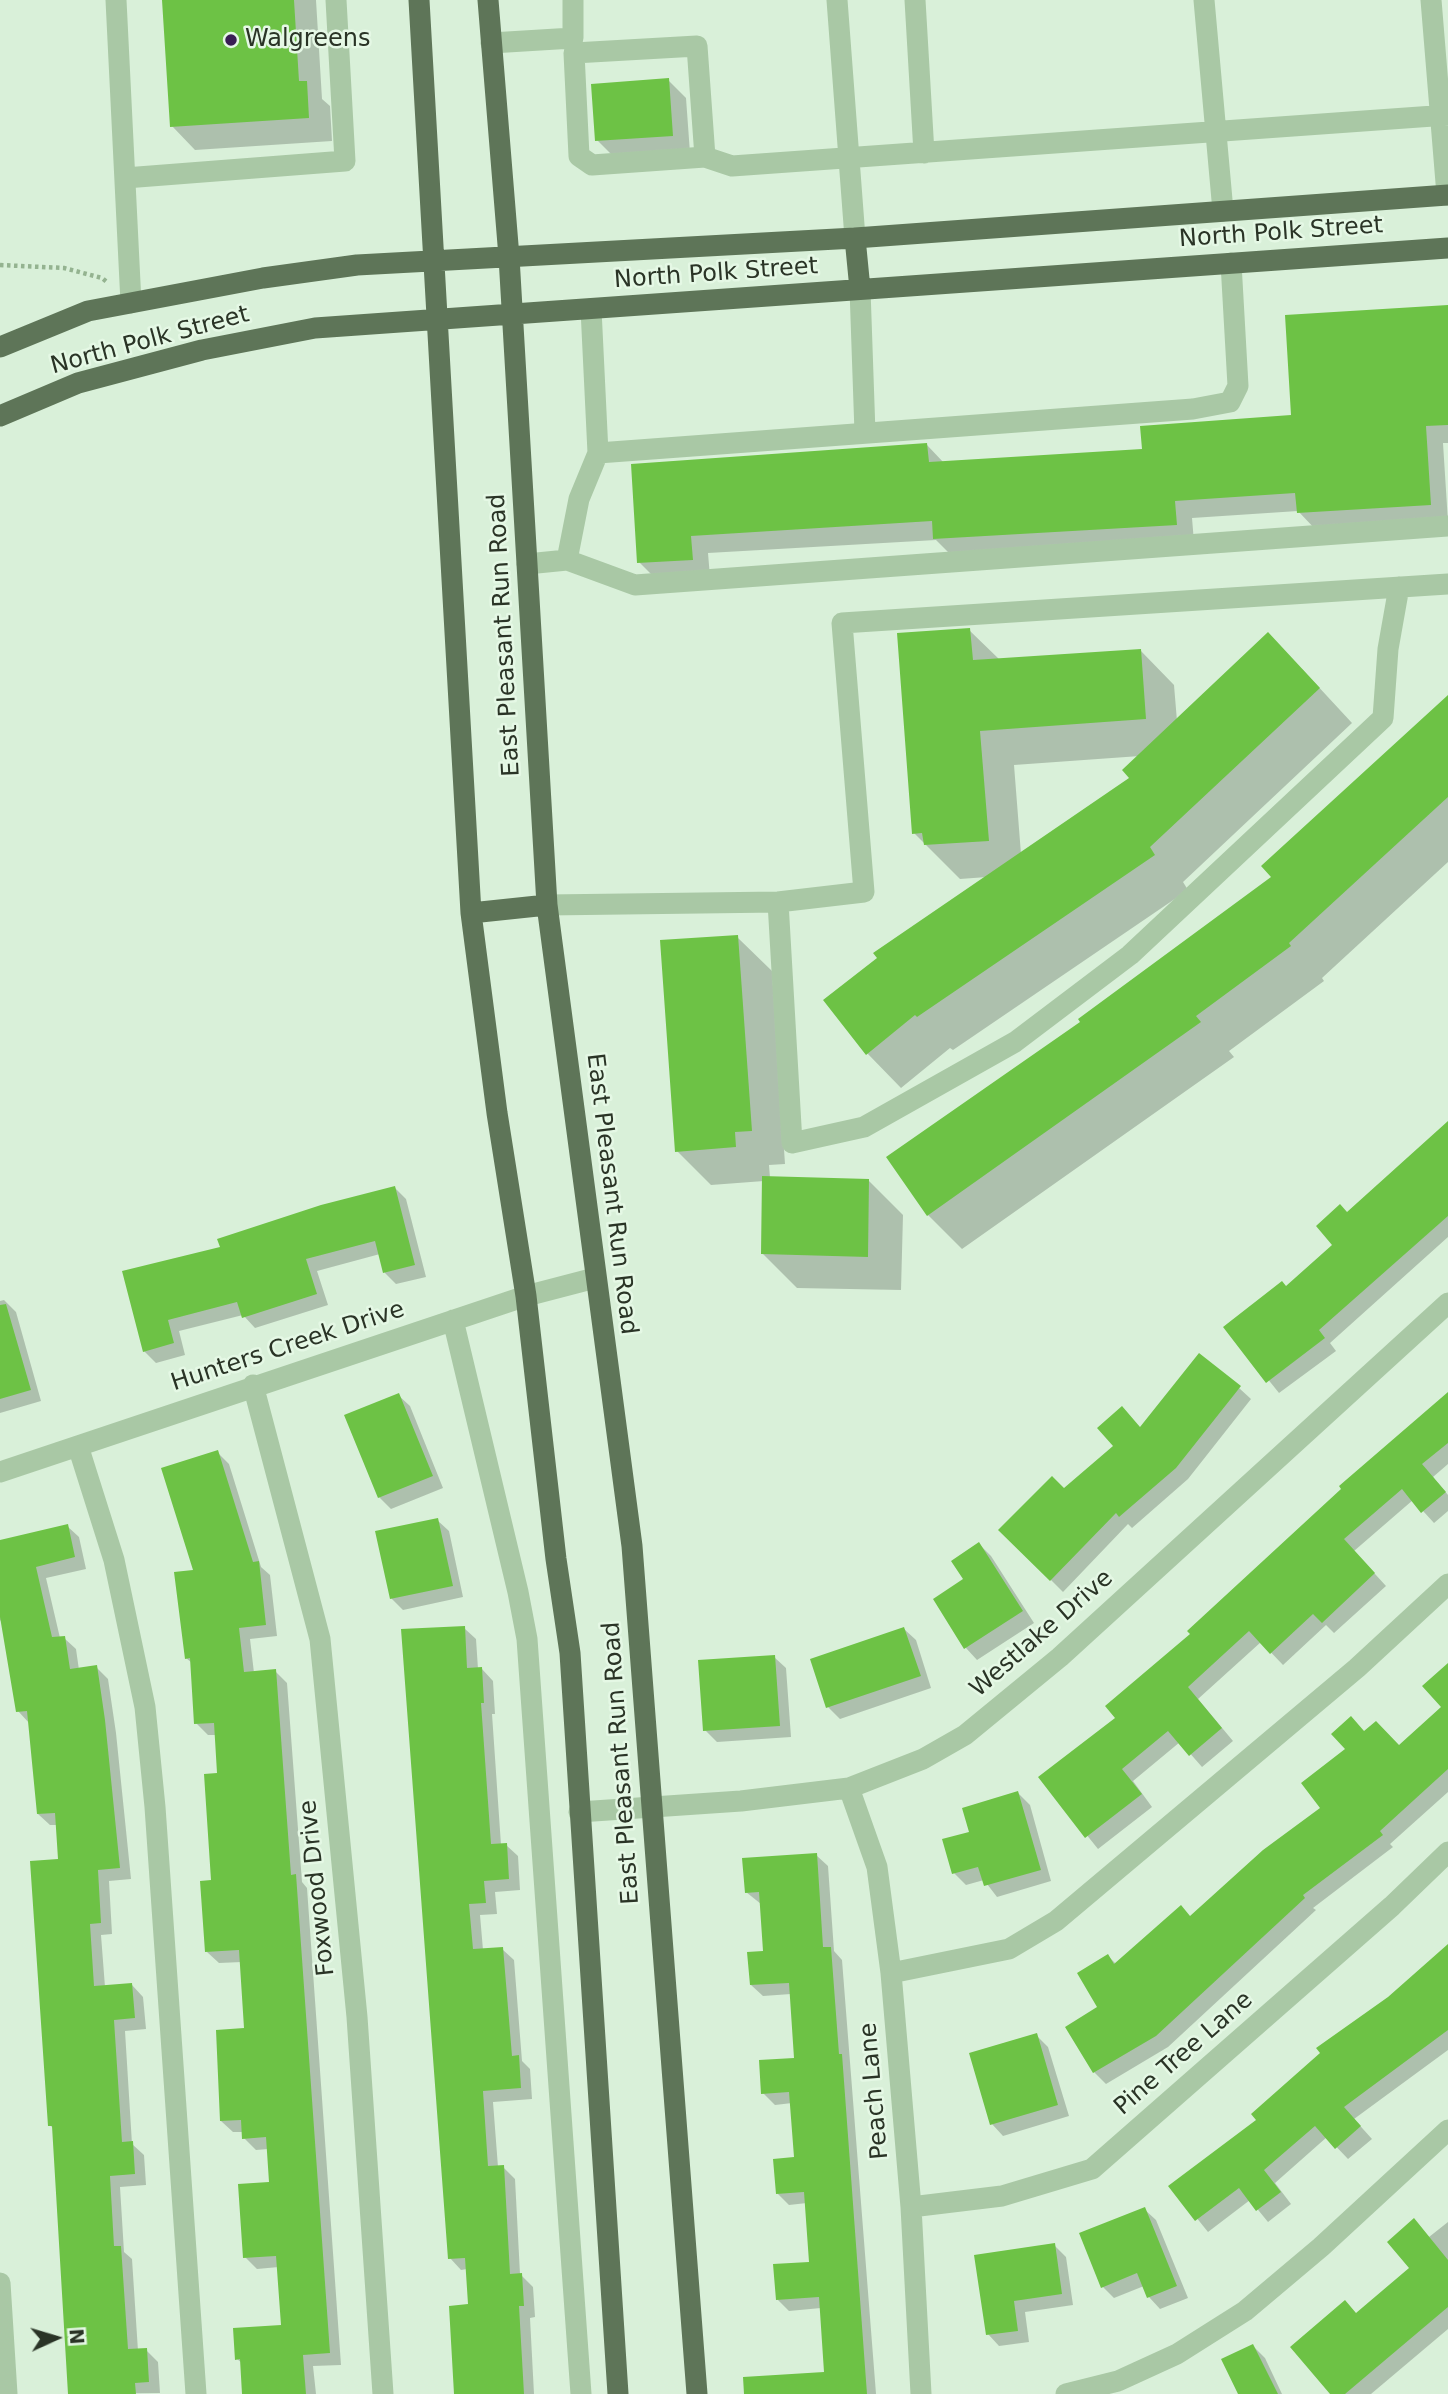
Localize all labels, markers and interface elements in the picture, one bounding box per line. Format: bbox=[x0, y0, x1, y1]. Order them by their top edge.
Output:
place label: Walgreens bbox=[245, 26, 370, 54]
marker: Walgreens bbox=[223, 32, 239, 48]
street label: North Polk Street bbox=[1178, 212, 1384, 254]
street label: North Polk Street bbox=[613, 253, 819, 295]
street label: North Polk Street bbox=[48, 301, 252, 381]
street label: East Pleasant Run Road bbox=[483, 493, 527, 777]
street label: East Pleasant Run Road bbox=[579, 1052, 643, 1336]
street label: Hunters Creek Drive bbox=[168, 1296, 408, 1398]
street label: Westlake Drive bbox=[965, 1564, 1119, 1704]
street label: East Pleasant Run Road bbox=[598, 1621, 646, 1905]
street label: Foxwood Drive bbox=[294, 1799, 342, 1977]
street label: Pine Tree Lane bbox=[1109, 1986, 1259, 2122]
street label: Peach Lane bbox=[855, 2021, 895, 2161]
north arrow bbox=[21, 2303, 91, 2373]
text: N bbox=[65, 2328, 88, 2345]

